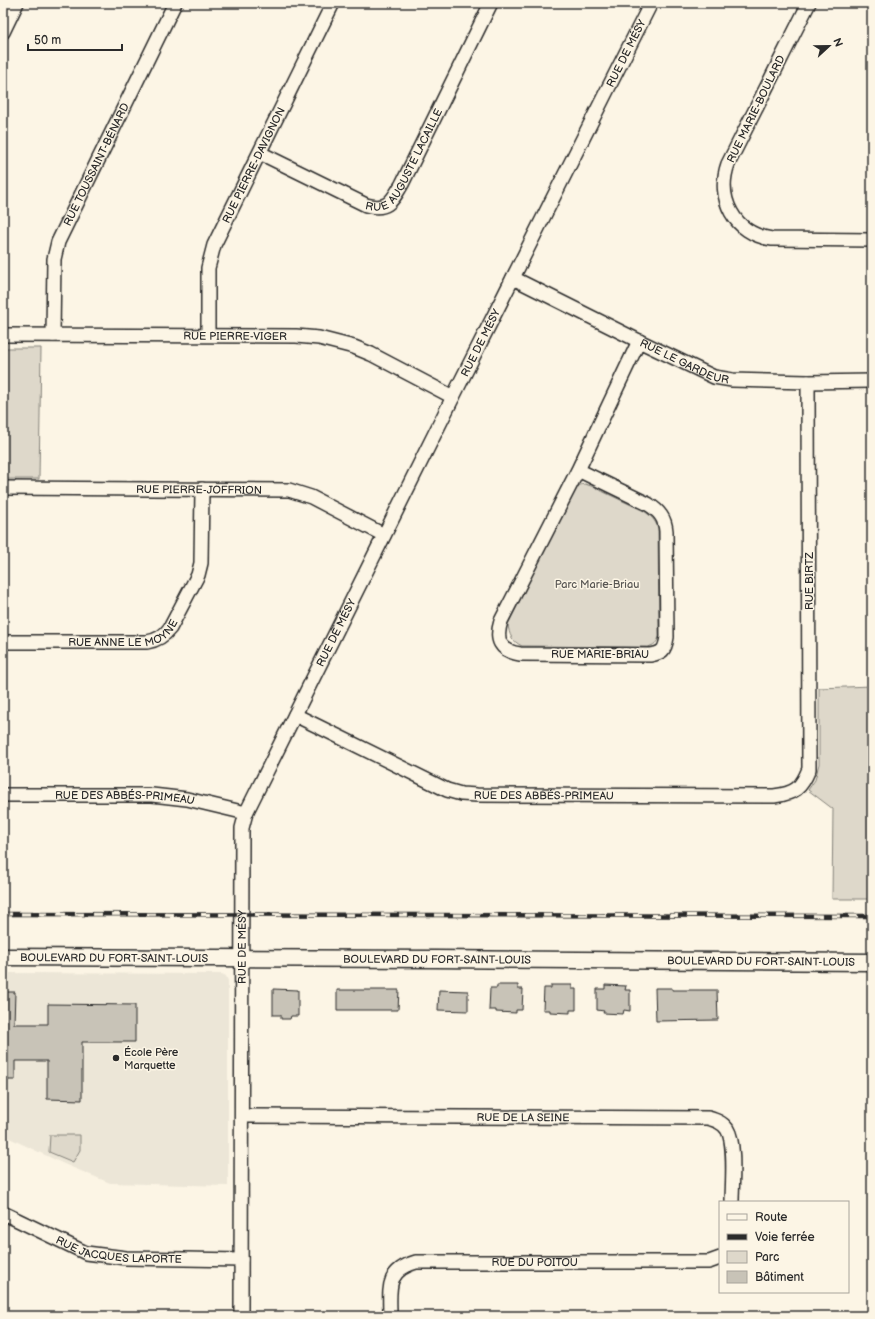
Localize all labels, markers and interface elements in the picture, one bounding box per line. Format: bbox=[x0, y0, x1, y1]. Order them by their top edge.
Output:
street label: RUE DE MÉSY bbox=[603, 17, 648, 89]
scale bar bbox=[28, 26, 122, 52]
north arrow bbox=[809, 26, 849, 66]
text: 50 m bbox=[34, 33, 61, 48]
text: N bbox=[830, 36, 845, 49]
street label: RUE MARIE-BOULARD bbox=[724, 53, 788, 165]
street label: RUE TOUSSAINT-BÉNARD bbox=[61, 101, 132, 228]
street label: RUE PIERRE-DAVIGNON bbox=[219, 105, 287, 225]
street label: RUE AUGUSTE LACAILLE bbox=[364, 106, 445, 213]
street label: RUE DE MÉSY bbox=[458, 306, 503, 379]
street label: RUE PIERRE-VIGER bbox=[183, 329, 287, 342]
street label: RUE LE GARDEUR bbox=[638, 336, 730, 386]
street label: RUE PIERRE-JOFFRION bbox=[136, 482, 262, 496]
street label: RUE BIRTZ bbox=[803, 552, 816, 610]
park label: Parc Marie-Briau bbox=[555, 578, 639, 591]
street label: RUE DE MÉSY bbox=[313, 596, 358, 669]
street label: RUE ANNE LE MOYNE bbox=[68, 617, 180, 649]
street label: RUE MARIE-BRIAU bbox=[551, 648, 649, 661]
street label: RUE DES ABBÉS-PRIMEAU bbox=[55, 788, 196, 807]
street label: RUE DES ABBÉS-PRIMEAU bbox=[474, 788, 614, 802]
street label: RUE DE MÉSY bbox=[234, 909, 248, 984]
street label: BOULEVARD DU FORT-SAINT-LOUIS bbox=[20, 951, 209, 965]
street label: BOULEVARD DU FORT-SAINT-LOUIS bbox=[343, 952, 531, 966]
street label: BOULEVARD DU FORT-SAINT-LOUIS bbox=[667, 954, 855, 968]
place label: École Père Marquette bbox=[124, 1045, 179, 1072]
marker: École Père Marquette bbox=[111, 1053, 121, 1063]
street label: RUE DE LA SEINE bbox=[476, 1111, 570, 1124]
legend bbox=[719, 1201, 849, 1293]
text: Route bbox=[755, 1210, 787, 1225]
text: Voie ferrée bbox=[755, 1230, 815, 1245]
street label: RUE JACQUES LAPORTE bbox=[54, 1233, 182, 1265]
text: Parc bbox=[755, 1250, 779, 1265]
street label: RUE DU POITOU bbox=[492, 1256, 578, 1269]
text: Bâtiment bbox=[755, 1270, 804, 1285]

